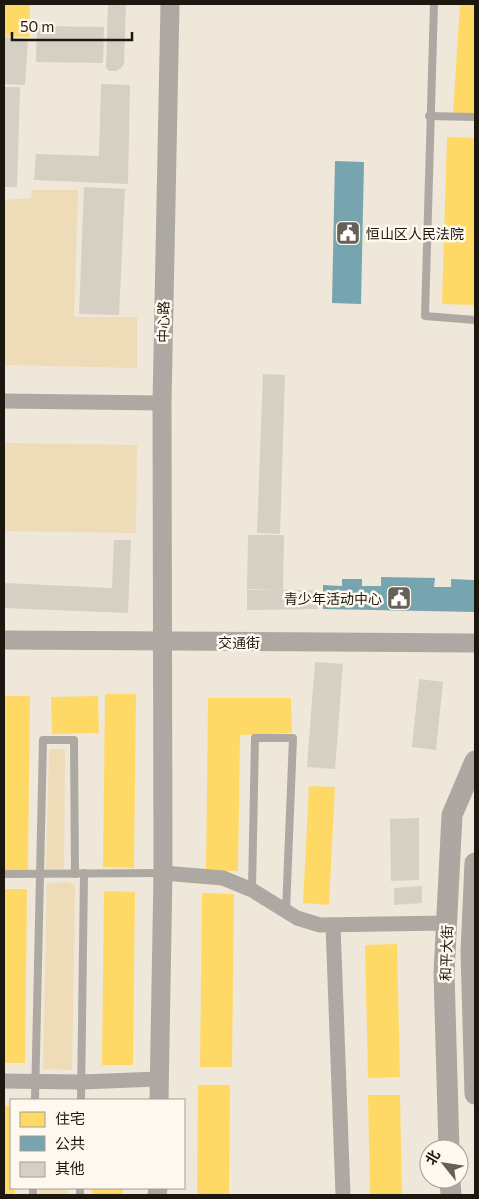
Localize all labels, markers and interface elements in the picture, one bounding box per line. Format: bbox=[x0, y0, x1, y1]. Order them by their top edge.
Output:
scale bar bbox=[12, 10, 132, 42]
text: 50 m bbox=[20, 17, 54, 35]
public building icon: 恒山区人民法院 bbox=[335, 220, 361, 246]
place label: 恒山区人民法院 bbox=[366, 225, 464, 242]
street label: 中心路 bbox=[154, 301, 172, 343]
public building icon: 青少年活动中心 bbox=[386, 585, 412, 611]
place label: 青少年活动中心 bbox=[284, 590, 382, 607]
street label: 交通街 bbox=[218, 634, 260, 651]
street label: 和平大街 bbox=[437, 925, 455, 981]
legend bbox=[10, 1099, 185, 1189]
text: 住宅 bbox=[55, 1109, 85, 1127]
text: 公共 bbox=[55, 1134, 85, 1152]
north arrow bbox=[419, 1139, 469, 1189]
text: 北 bbox=[421, 1147, 443, 1168]
text: 其他 bbox=[55, 1159, 85, 1177]

